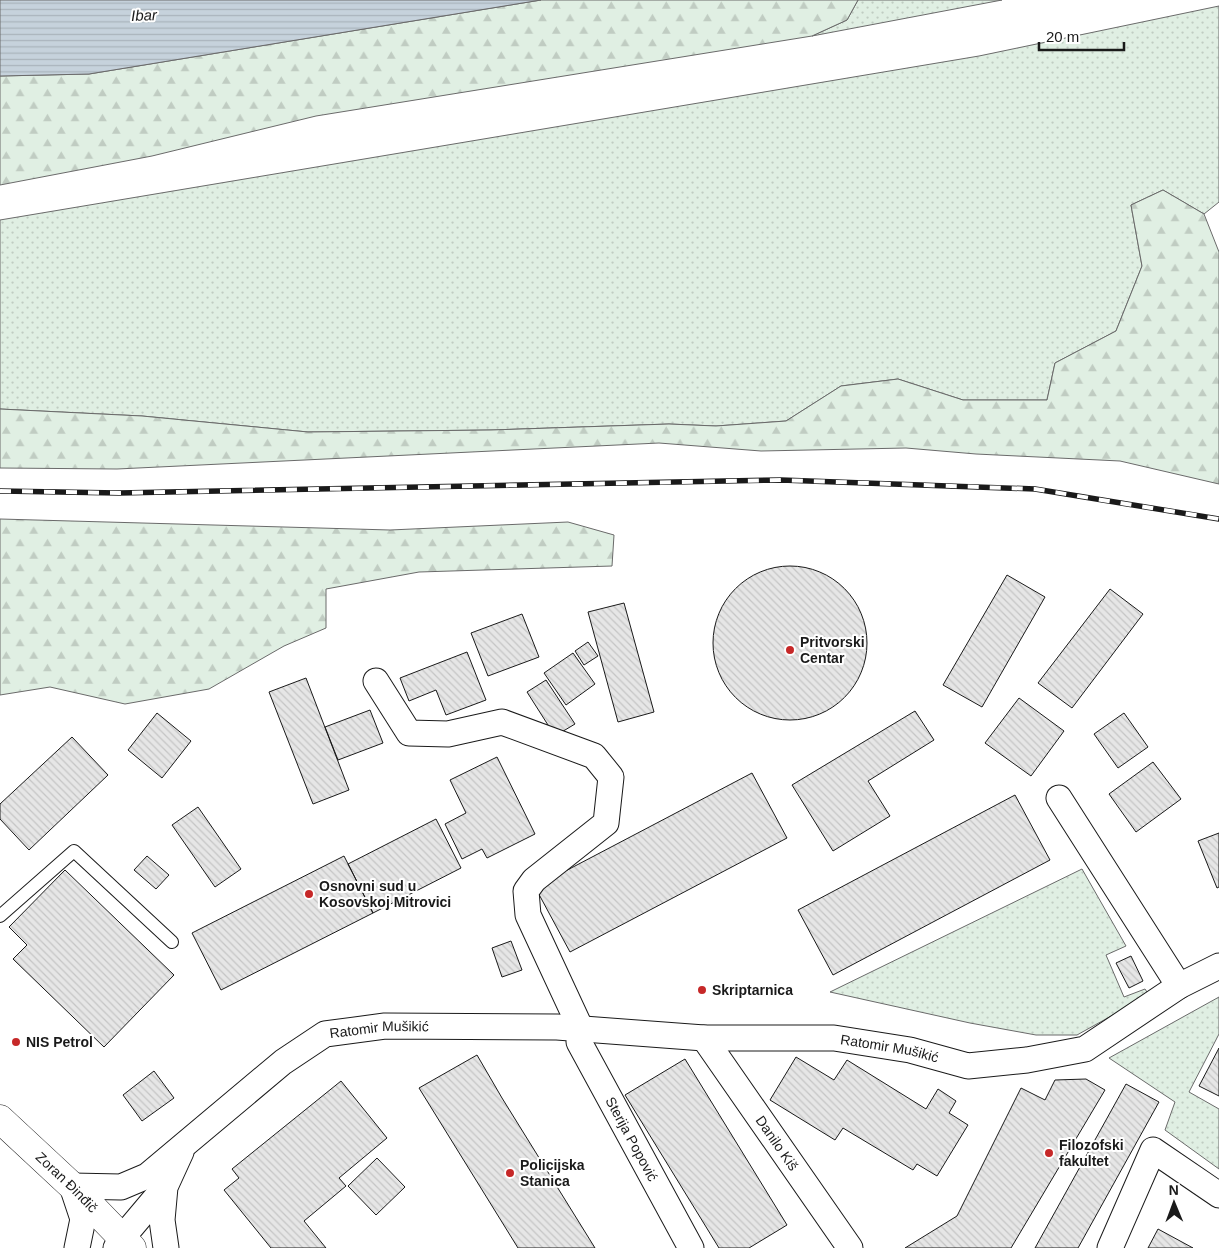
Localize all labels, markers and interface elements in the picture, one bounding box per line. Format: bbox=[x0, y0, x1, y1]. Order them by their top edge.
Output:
water label: Ibar bbox=[131, 6, 158, 24]
scale bar bbox=[1039, 20, 1124, 52]
text: 20 m bbox=[1046, 28, 1079, 45]
place label: Pritvorski Centar bbox=[800, 634, 865, 666]
marker: Pritvorski Centar bbox=[784, 644, 796, 656]
place label: Osnovni sud u Kosovskoj Mitrovici bbox=[319, 878, 451, 910]
marker: Osnovni sud u Kosovskoj Mitrovici bbox=[303, 888, 315, 900]
place label: Skriptarnica bbox=[712, 982, 793, 998]
marker: Skriptarnica bbox=[696, 984, 708, 996]
street label: Ratomir Mušikić bbox=[328, 1018, 429, 1041]
street label: Ratomir Mušikić bbox=[839, 1031, 940, 1066]
place label: NIS Petrol bbox=[26, 1034, 93, 1050]
marker: NIS Petrol bbox=[10, 1036, 22, 1048]
street label: Sterija Popović bbox=[602, 1094, 661, 1184]
street label: Danilo Kiš bbox=[752, 1113, 802, 1174]
place label: Filozofski fakultet bbox=[1059, 1137, 1124, 1169]
marker: Filozofski fakultet bbox=[1043, 1147, 1055, 1159]
street label: Zoran Đinđič bbox=[33, 1149, 101, 1216]
place label: Policijska Stanica bbox=[520, 1157, 585, 1189]
marker: Policijska Stanica bbox=[504, 1167, 516, 1179]
north arrow bbox=[1149, 1178, 1199, 1228]
text: N bbox=[1169, 1182, 1179, 1198]

